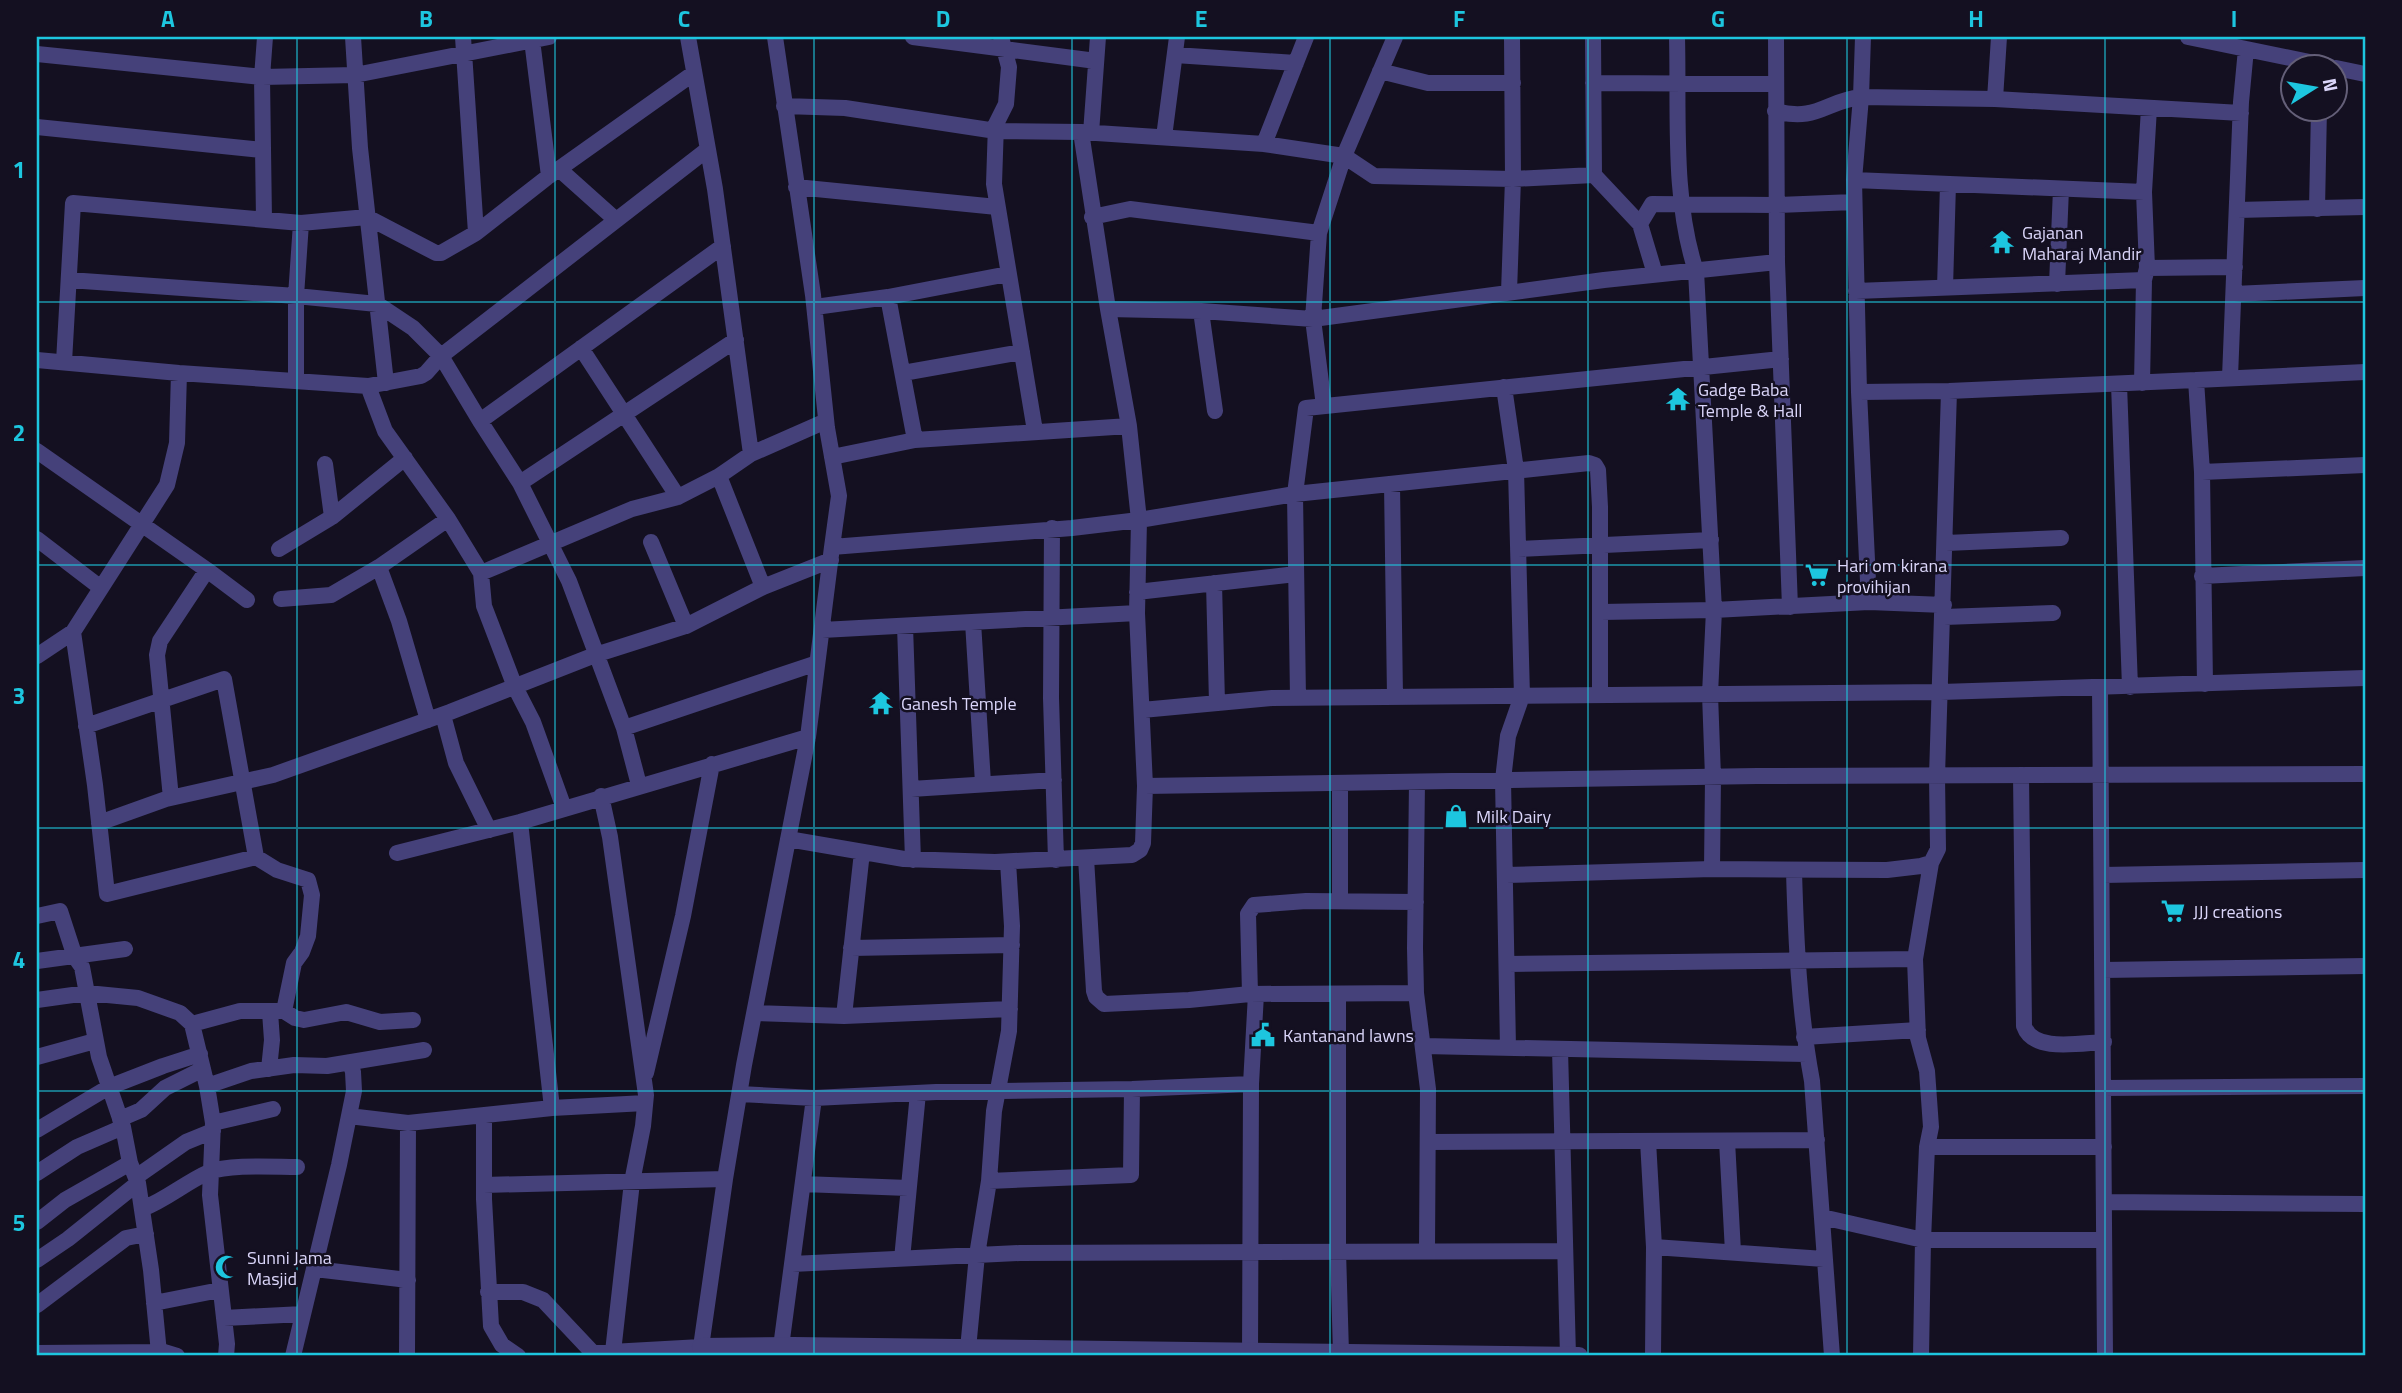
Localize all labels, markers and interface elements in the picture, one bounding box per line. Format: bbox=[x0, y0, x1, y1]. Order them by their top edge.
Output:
text: A bbox=[161, 1, 175, 36]
text: B bbox=[419, 1, 433, 36]
text: C bbox=[678, 1, 690, 36]
text: D bbox=[936, 1, 950, 36]
text: E bbox=[1195, 1, 1207, 36]
text: F bbox=[1453, 1, 1465, 36]
text: G bbox=[1711, 1, 1725, 36]
text: H bbox=[1968, 1, 1984, 36]
text: I bbox=[2231, 1, 2237, 36]
north arrow bbox=[2280, 52, 2350, 122]
text: N bbox=[2316, 75, 2347, 94]
text: 1 bbox=[13, 152, 25, 187]
place label: Gajanan Maharaj Mandir bbox=[2022, 219, 2141, 267]
temple icon: Gajanan Maharaj Mandir bbox=[1988, 228, 2016, 256]
place label: Gadge Baba Temple & Hall bbox=[1698, 376, 1803, 424]
temple icon: Gadge Baba Temple & Hall bbox=[1664, 385, 1692, 413]
text: 2 bbox=[13, 415, 25, 450]
place label: Hari om kirana provihijan bbox=[1837, 552, 1947, 600]
supermarket icon: Hari om kirana provihijan bbox=[1803, 561, 1831, 589]
text: 3 bbox=[13, 678, 25, 713]
temple icon: Ganesh Temple bbox=[867, 689, 895, 717]
place label: Ganesh Temple bbox=[901, 690, 1017, 717]
shop icon: Milk Dairy bbox=[1442, 802, 1470, 830]
place label: Milk Dairy bbox=[1476, 803, 1552, 830]
supermarket icon: JJJ creations bbox=[2159, 897, 2187, 925]
place label: JJJ creations bbox=[2193, 898, 2282, 925]
text: 4 bbox=[13, 942, 25, 977]
public building icon: Kantanand lawns bbox=[1249, 1021, 1277, 1049]
place label: Kantanand lawns bbox=[1283, 1022, 1414, 1049]
text: 5 bbox=[13, 1205, 25, 1240]
place label: Sunni Jama Masjid bbox=[247, 1244, 332, 1292]
mosque icon: Sunni Jama Masjid bbox=[213, 1253, 241, 1281]

